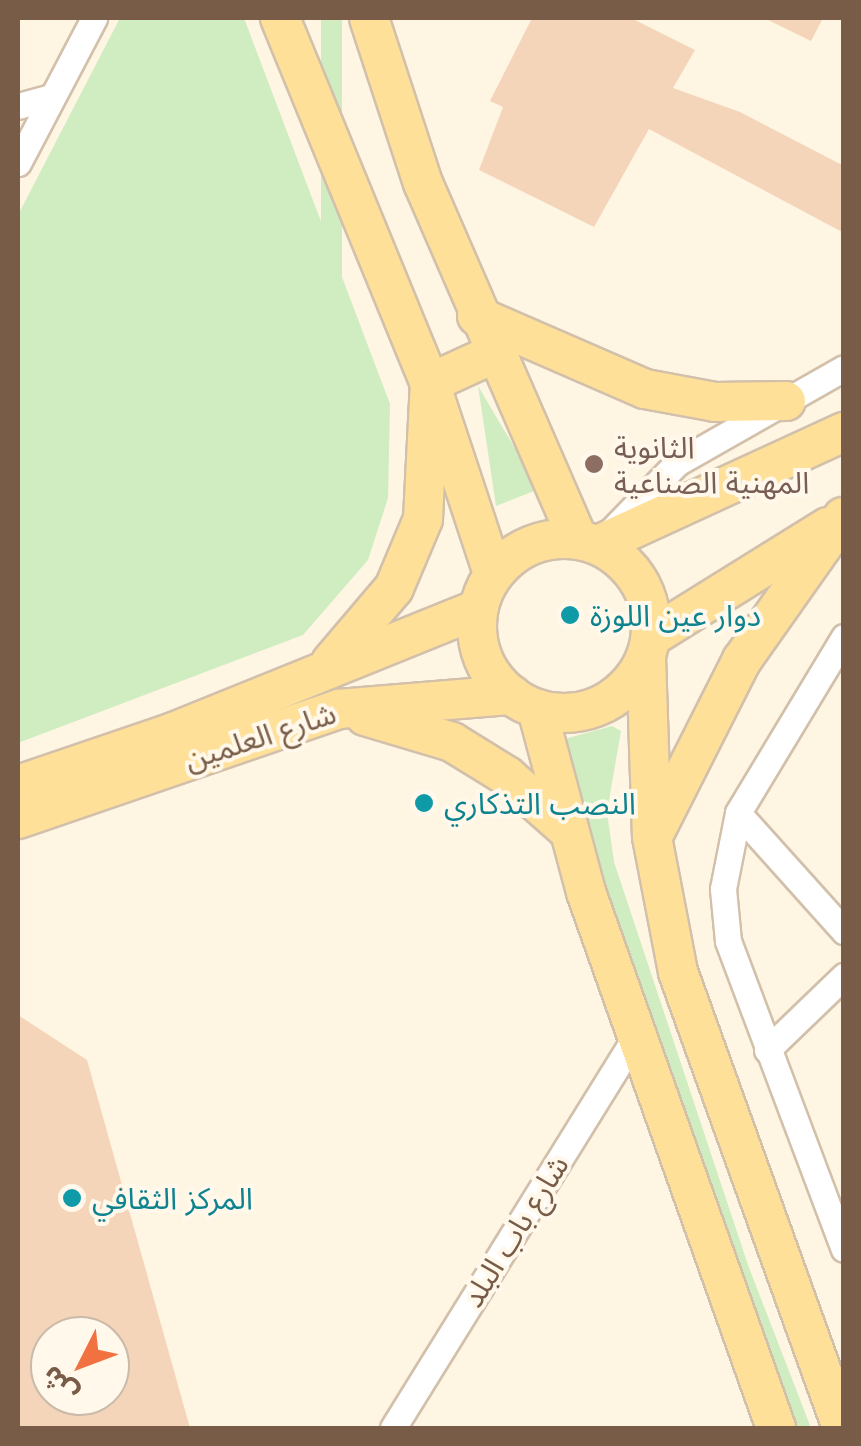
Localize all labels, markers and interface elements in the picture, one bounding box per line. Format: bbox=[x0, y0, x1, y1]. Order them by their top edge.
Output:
place label: الثانوية المهنية الصناعية bbox=[614, 429, 809, 500]
marker: الثانوية المهنية الصناعية bbox=[583, 453, 605, 475]
place label: دوار عين اللوزة bbox=[590, 597, 761, 633]
marker: دوار عين اللوزة bbox=[559, 604, 581, 626]
street label: شارع العلمين bbox=[180, 695, 340, 777]
place label: النصب التذكاري bbox=[444, 785, 636, 821]
marker: النصب التذكاري bbox=[413, 792, 435, 814]
street label: شارع باب البلد bbox=[454, 1148, 576, 1314]
place label: المركز الثقافي bbox=[92, 1180, 253, 1216]
marker: المركز الثقافي bbox=[61, 1187, 83, 1209]
north arrow bbox=[30, 1316, 130, 1416]
text: ش bbox=[34, 1359, 85, 1410]

